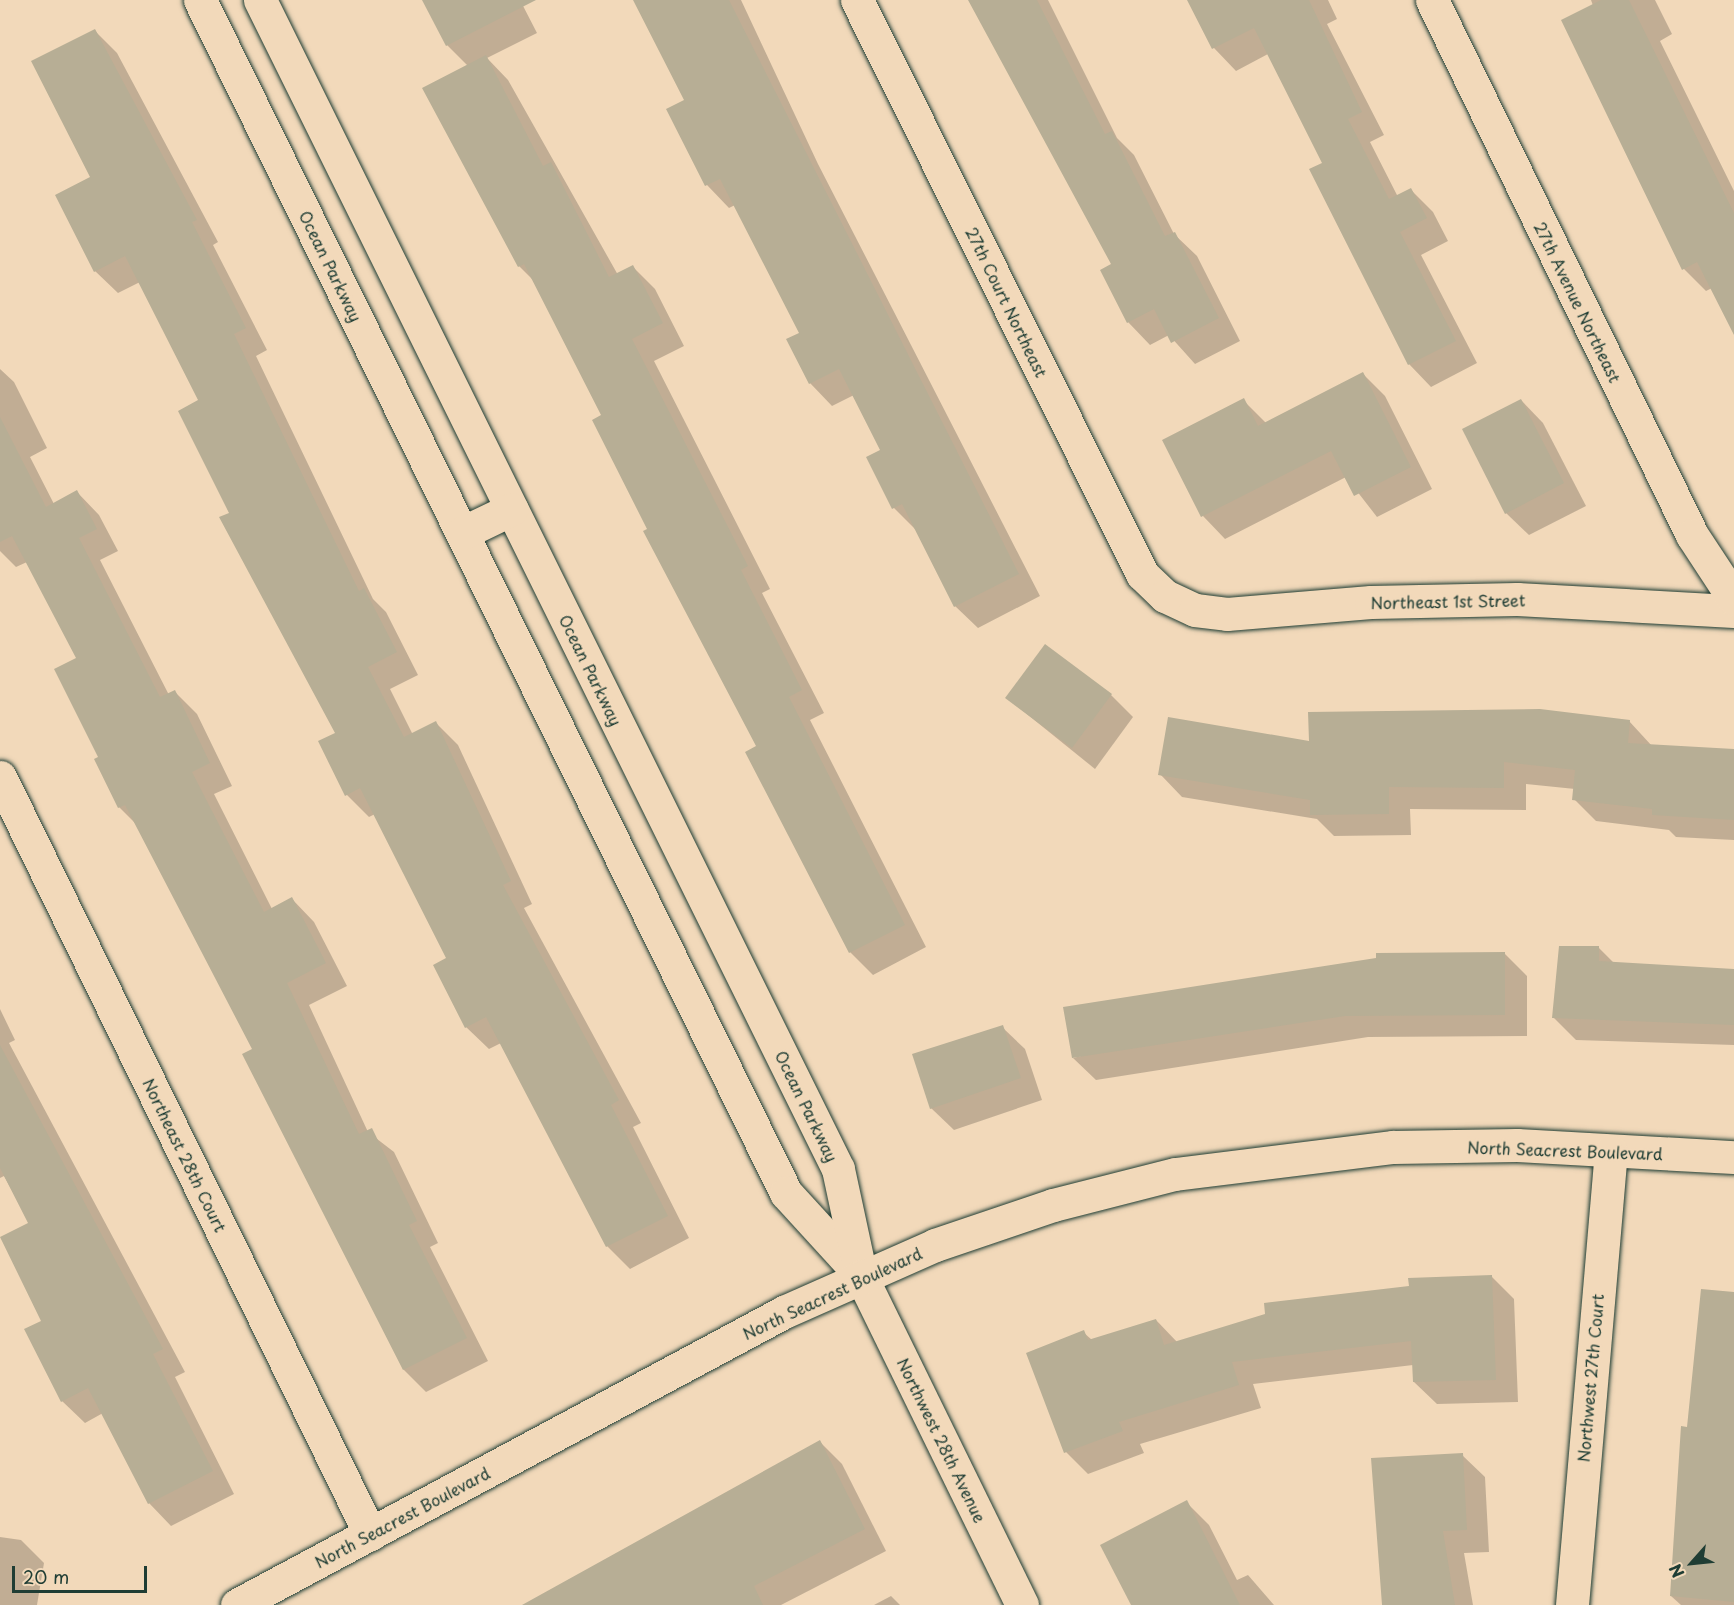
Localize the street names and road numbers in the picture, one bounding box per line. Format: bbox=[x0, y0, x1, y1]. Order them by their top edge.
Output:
street label: Ocean Parkway bbox=[296, 207, 366, 325]
street label: 27th Avenue Northeast bbox=[1531, 218, 1625, 386]
street label: 27th Court Northeast bbox=[962, 223, 1052, 381]
street label: Northeast 1st Street bbox=[1370, 590, 1526, 612]
street label: Ocean Parkway bbox=[556, 611, 626, 729]
street label: Ocean Parkway bbox=[772, 1047, 842, 1165]
street label: Northeast 28th Court bbox=[140, 1075, 230, 1235]
street label: North Seacrest Boulevard bbox=[1465, 1137, 1665, 1163]
street label: North Seacrest Boulevard bbox=[738, 1242, 926, 1344]
street label: Northwest 27th Court bbox=[1573, 1293, 1607, 1463]
street label: Northwest 28th Avenue bbox=[894, 1354, 990, 1526]
street label: North Seacrest Boulevard bbox=[310, 1462, 494, 1572]

